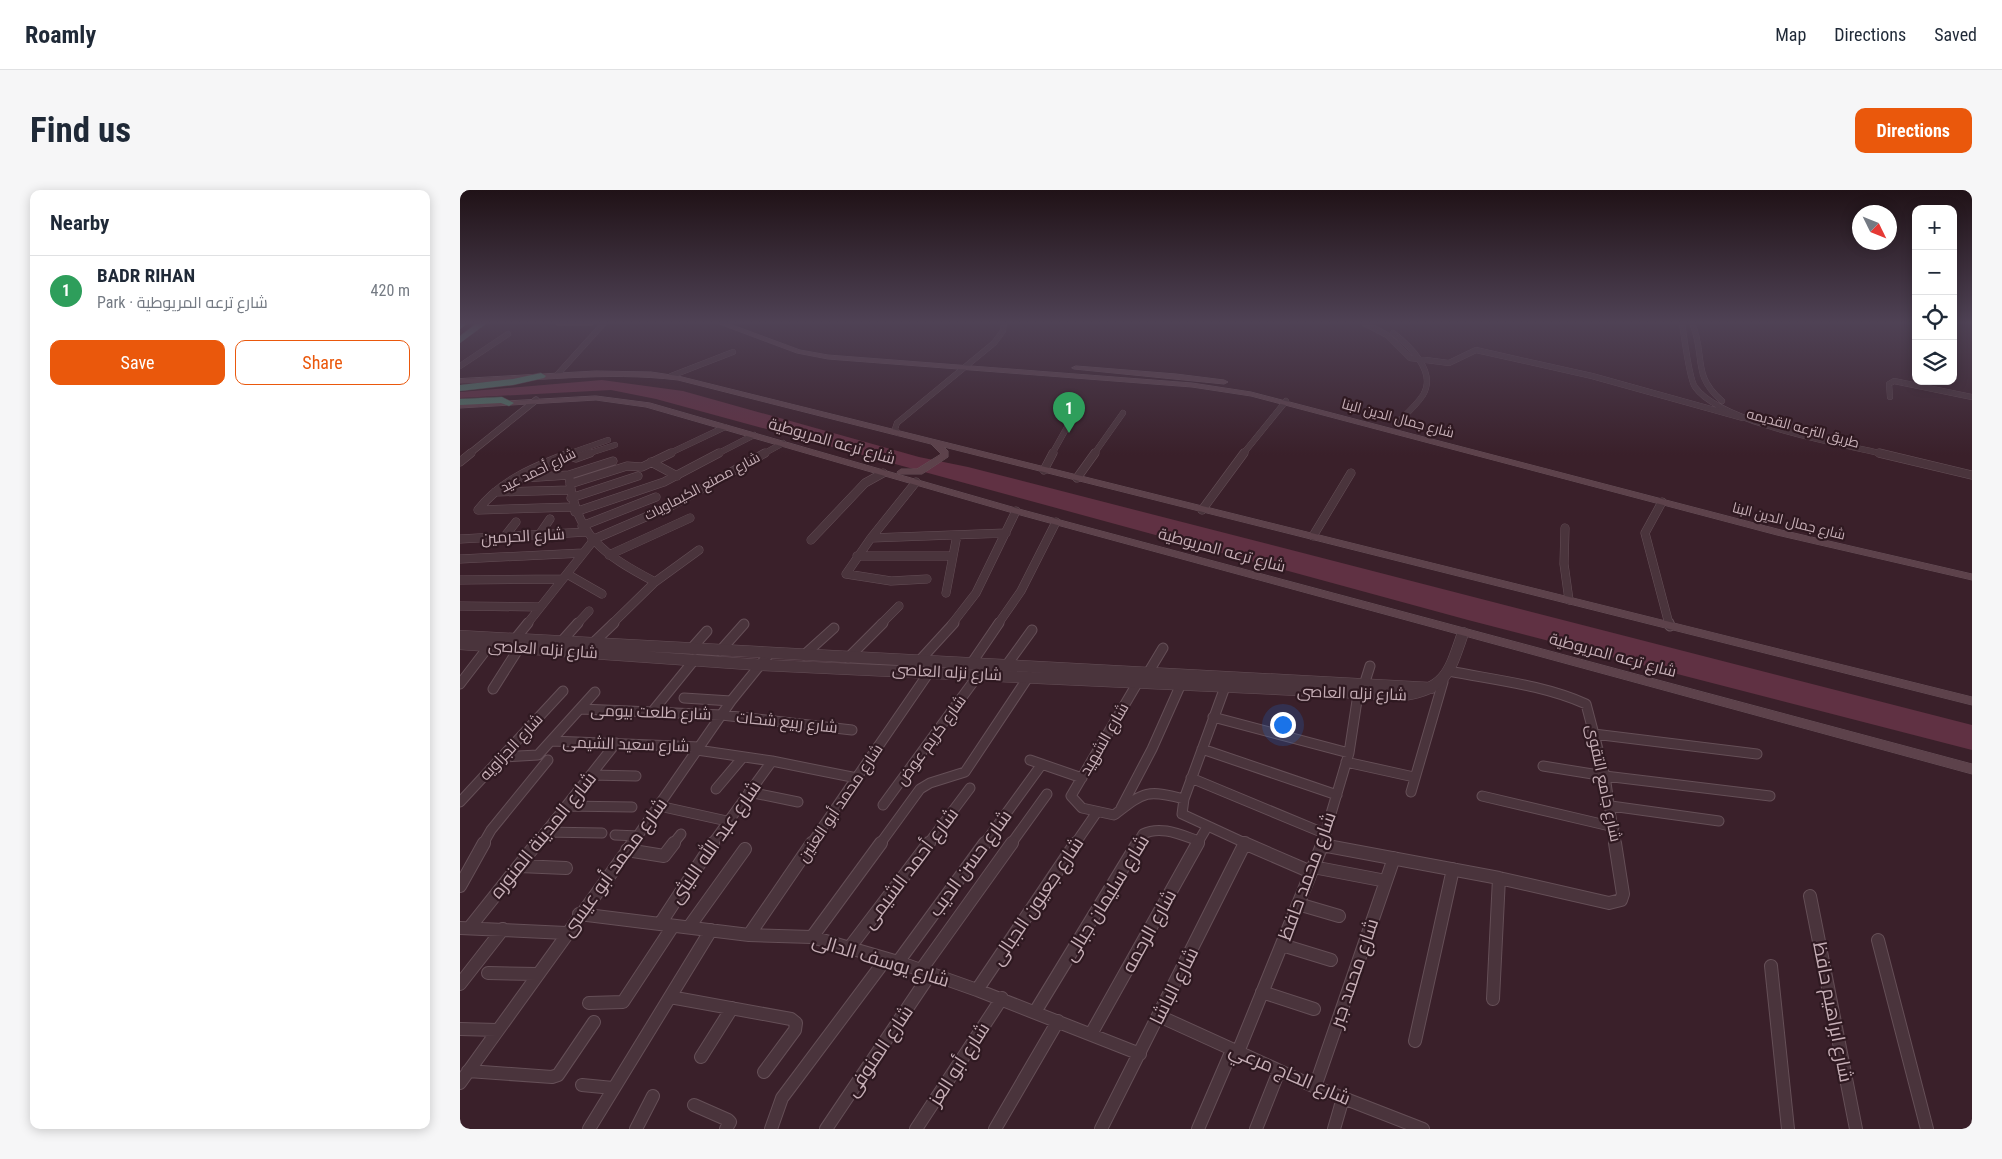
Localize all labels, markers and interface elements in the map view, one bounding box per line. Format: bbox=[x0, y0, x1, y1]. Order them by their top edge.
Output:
text: Roamly bbox=[25, 21, 96, 49]
text: Map bbox=[1775, 24, 1806, 45]
text: Directions bbox=[1834, 24, 1906, 45]
text: Saved bbox=[1934, 24, 1977, 45]
button: Directions bbox=[1855, 108, 1972, 153]
text: Find us bbox=[30, 110, 131, 151]
north arrow bbox=[1852, 205, 1897, 250]
map controls bbox=[1912, 205, 1957, 385]
button: + bbox=[1912, 205, 1957, 250]
text: Nearby bbox=[50, 211, 109, 235]
button: − bbox=[1912, 250, 1957, 295]
text: BADR RIHAN bbox=[97, 264, 195, 287]
text: 1 bbox=[62, 281, 70, 300]
text: 420 m bbox=[371, 281, 410, 300]
text: Park · شارع ترعه المريوطية bbox=[97, 293, 268, 312]
button: locate bbox=[1912, 295, 1957, 340]
button: Save bbox=[50, 340, 225, 385]
button: Share bbox=[235, 340, 410, 385]
button: layers bbox=[1912, 340, 1957, 385]
pin: 1 bbox=[1053, 392, 1085, 433]
street label: شارع جمال الدين البنا bbox=[1340, 395, 1456, 442]
street label: طريق الترعه القديمه bbox=[1745, 405, 1861, 452]
street label: شارع ترعه المريوطية bbox=[766, 414, 898, 470]
street label: شارع أحمد عيد bbox=[497, 444, 579, 496]
street label: شارع مصنع الكيماويات bbox=[642, 449, 763, 524]
street label: شارع جمال الدين البنا bbox=[1731, 499, 1847, 544]
street label: شارع الحرمين bbox=[481, 524, 566, 550]
street label: شارع ترعه المريوطية bbox=[1156, 524, 1288, 578]
street label: شارع ترعه المريوطية bbox=[1547, 629, 1679, 683]
street label: شارع نزله العاصى bbox=[487, 636, 599, 664]
street label: شارع نزله العاصى bbox=[891, 660, 1002, 686]
street label: شارع نزله العاصى bbox=[1297, 682, 1407, 706]
street label: شارع كريم عوض bbox=[892, 691, 972, 790]
street label: شارع الشهيد bbox=[1076, 699, 1134, 780]
street label: شارع طلعت بيومى bbox=[590, 700, 712, 726]
street label: شارع ربيع شحات bbox=[735, 707, 839, 739]
street label: شارع الجزاويه bbox=[475, 710, 548, 786]
your location bbox=[1270, 712, 1296, 738]
street label: شارع جامع التقوى bbox=[1580, 723, 1626, 844]
street label: شارع سعيد الشيمى bbox=[562, 732, 690, 758]
street label: شارع محمد أبو العنين bbox=[793, 740, 888, 867]
street label: شارع المدينة المنوره bbox=[485, 767, 603, 904]
street label: شارع عبد الله الليثى bbox=[663, 775, 768, 909]
street label: شارع محمد أبو عيسى bbox=[556, 793, 674, 942]
street label: شارع أحمد الشيمى bbox=[857, 803, 965, 934]
street label: شارع حسن الديب bbox=[924, 805, 1018, 922]
street label: شارع محمد حافظ bbox=[1273, 809, 1343, 944]
street label: شارع سليمان جبالى bbox=[1058, 830, 1156, 967]
street label: شارع جعيون الجبالى bbox=[986, 832, 1090, 971]
street label: شارع الرحمه bbox=[1117, 885, 1183, 978]
street label: شارع محمد جبر bbox=[1324, 915, 1385, 1032]
street label: شارع يوسف الدالى bbox=[809, 928, 952, 994]
street label: شارع ابراهيم حافظ bbox=[1806, 940, 1858, 1085]
street label: شارع الباشا bbox=[1145, 943, 1205, 1030]
street label: شارع المنوفى bbox=[840, 1001, 920, 1102]
street label: شارع أبو العز bbox=[923, 1018, 996, 1112]
street label: شارع الحاج مرعي bbox=[1225, 1038, 1354, 1113]

